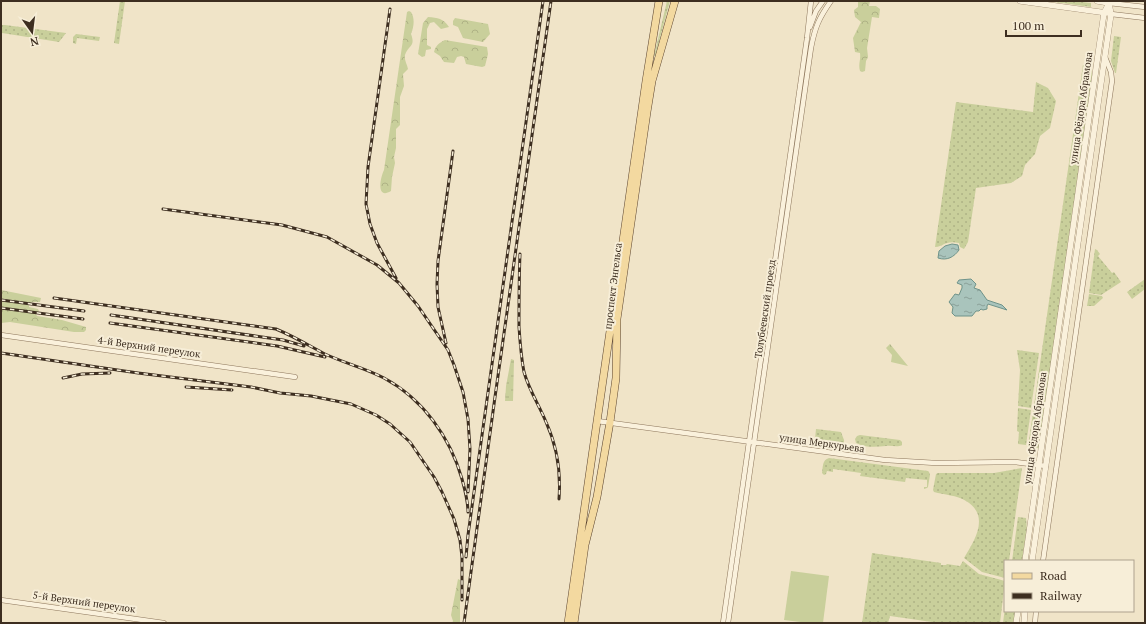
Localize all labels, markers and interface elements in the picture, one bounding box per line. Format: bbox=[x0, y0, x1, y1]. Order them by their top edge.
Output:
north arrow bbox=[12, 12, 52, 52]
scale bar bbox=[1006, 12, 1081, 38]
text: 100 m bbox=[1012, 18, 1045, 33]
text: N bbox=[28, 34, 40, 50]
street label: улица Фёдора Абрамова bbox=[1067, 51, 1095, 166]
street label: проспект Энгельса bbox=[601, 242, 625, 330]
street label: Толубеевский проезд bbox=[752, 259, 778, 359]
street label: 4-й Верхний переулок bbox=[97, 333, 202, 361]
street label: улица Фёдора Абрамова bbox=[1021, 371, 1049, 486]
street label: улица Меркурьева bbox=[778, 430, 865, 455]
legend bbox=[1004, 560, 1134, 612]
text: Road bbox=[1040, 568, 1067, 583]
street label: 5-й Верхний переулок bbox=[32, 588, 137, 616]
text: Railway bbox=[1040, 588, 1083, 603]

